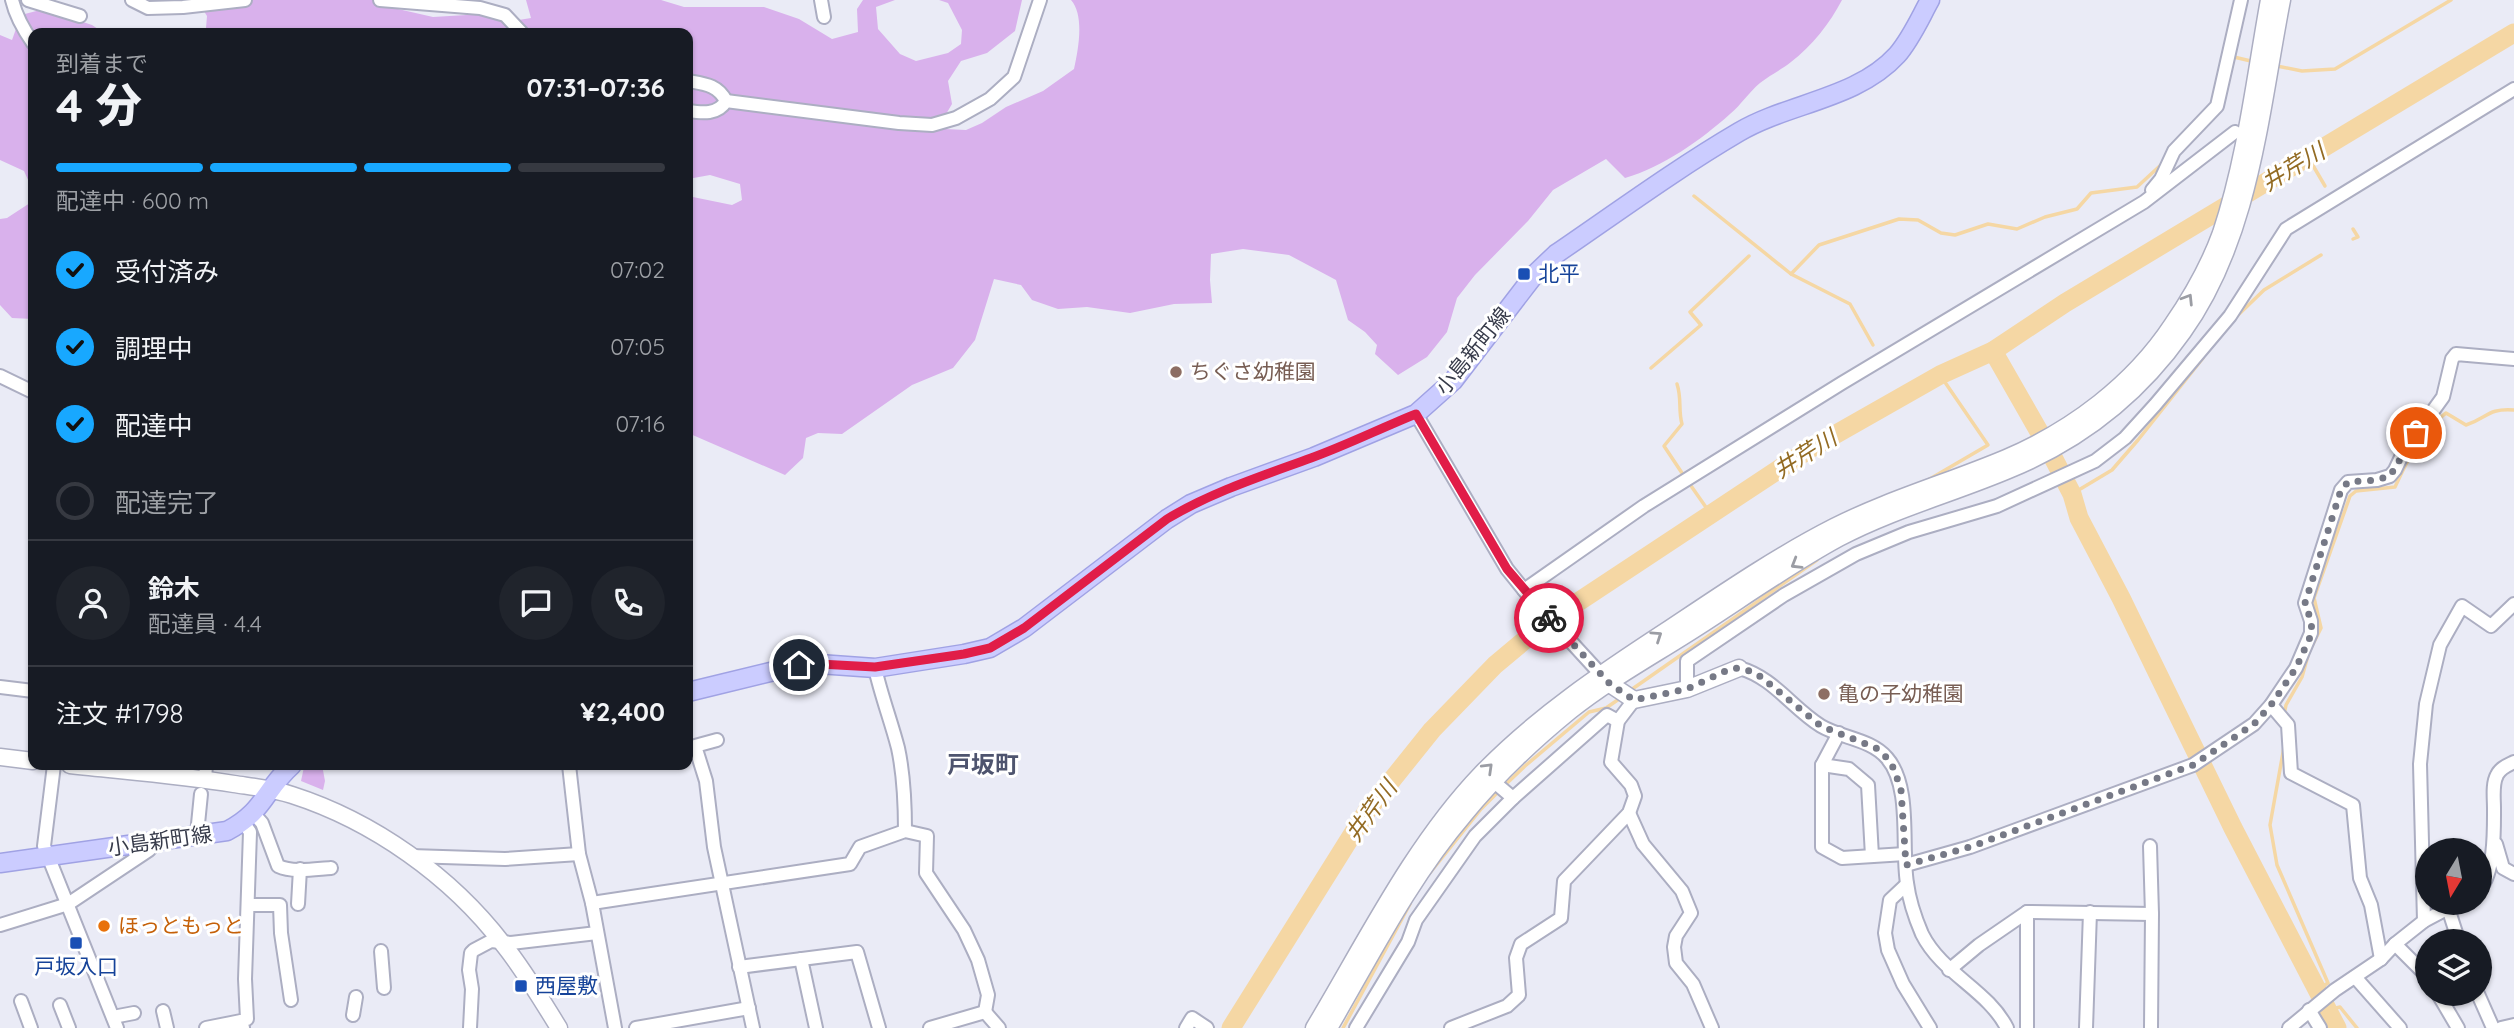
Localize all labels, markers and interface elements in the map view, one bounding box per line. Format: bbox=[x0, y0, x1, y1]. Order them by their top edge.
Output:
text: 到着まで bbox=[56, 49, 148, 78]
text: 07:31–07:36 bbox=[527, 71, 665, 104]
text: 4 分 bbox=[56, 76, 142, 134]
water label: 井芹川 bbox=[2256, 135, 2332, 197]
text: 配達中 · 600 m bbox=[56, 186, 209, 215]
icon: check bbox=[56, 251, 94, 289]
text: 受付済み bbox=[115, 255, 219, 288]
text: 07:02 bbox=[610, 255, 665, 284]
place label: 北平 bbox=[1538, 260, 1580, 286]
marker: 北平 bbox=[1516, 266, 1532, 282]
one-way arrow bbox=[2179, 294, 2192, 307]
street label: 小島新町線 bbox=[1429, 301, 1515, 399]
icon: check bbox=[56, 328, 94, 366]
text: 調理中 bbox=[115, 332, 193, 365]
text: 07:05 bbox=[610, 332, 665, 361]
place label: ちぐさ幼稚園 bbox=[1190, 358, 1316, 384]
marker: ちぐさ幼稚園 bbox=[1168, 364, 1184, 380]
pin bbox=[2386, 403, 2446, 463]
icon: check bbox=[56, 405, 94, 443]
text: 配達中 bbox=[115, 409, 193, 442]
text: 07:16 bbox=[616, 409, 665, 438]
icon: bag bbox=[2397, 414, 2435, 452]
water label: 井芹川 bbox=[1768, 421, 1844, 484]
text: 配達完了 bbox=[115, 486, 219, 519]
one-way arrow bbox=[1791, 556, 1804, 569]
button: person bbox=[56, 566, 130, 640]
button: chat bbox=[499, 566, 573, 640]
button: phone bbox=[591, 566, 665, 640]
text: 鈴木 bbox=[148, 572, 200, 605]
courier bbox=[1514, 583, 1584, 653]
icon: bike bbox=[1530, 599, 1568, 637]
text: 配達員 · 4.4 bbox=[148, 609, 262, 638]
one-way arrow bbox=[1650, 632, 1663, 645]
pin bbox=[769, 635, 829, 695]
icon: home bbox=[780, 646, 818, 684]
place label: 亀の子幼稚園 bbox=[1838, 680, 1964, 706]
marker: 亀の子幼稚園 bbox=[1816, 686, 1832, 702]
text: ¥2,400 bbox=[580, 695, 665, 728]
text: 注文 #1798 bbox=[56, 697, 184, 730]
district label: 戸坂町 bbox=[947, 749, 1019, 779]
one-way arrow bbox=[1479, 763, 1492, 776]
water label: 井芹川 bbox=[1339, 772, 1404, 847]
street label: 小島新町線 bbox=[106, 820, 214, 860]
north arrow bbox=[2415, 838, 2492, 915]
map controls bbox=[2415, 838, 2492, 1006]
place label: ほっともっと bbox=[118, 912, 244, 938]
marker: ほっともっと bbox=[96, 918, 112, 934]
button: layers bbox=[2415, 929, 2492, 1006]
marker: 戸坂入口 bbox=[68, 935, 84, 951]
place label: 戸坂入口 bbox=[34, 953, 118, 979]
place label: 西屋敷 bbox=[535, 972, 598, 998]
marker: 西屋敷 bbox=[513, 978, 529, 994]

